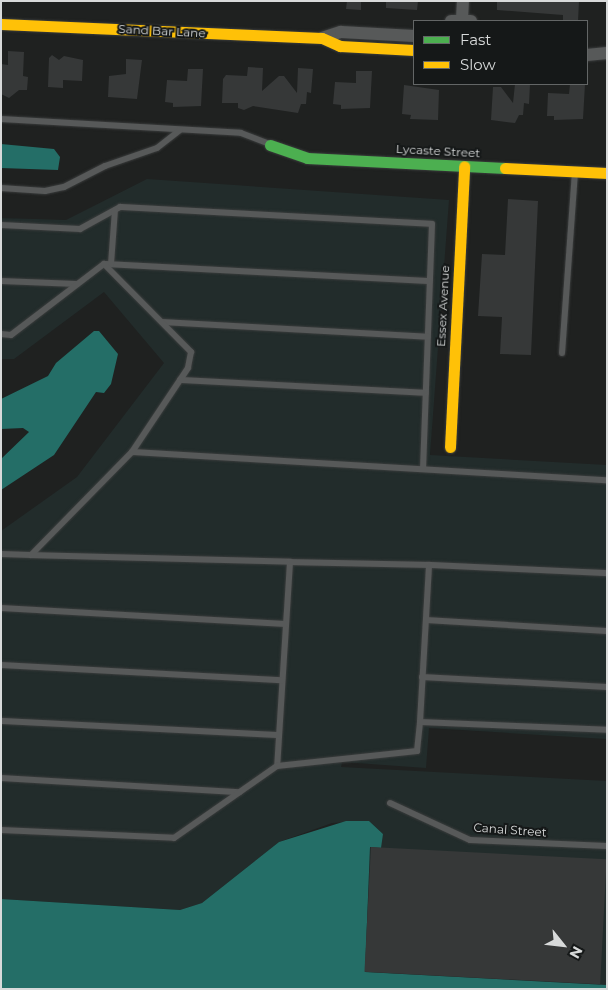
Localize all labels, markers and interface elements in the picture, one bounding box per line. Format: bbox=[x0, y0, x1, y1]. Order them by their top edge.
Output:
legend bbox=[413, 20, 588, 85]
street label: Sand Bar Lane bbox=[118, 22, 206, 40]
text: Fast bbox=[460, 30, 491, 49]
text: Slow bbox=[460, 55, 496, 74]
street label: Lycaste Street bbox=[395, 142, 481, 160]
street label: Essex Avenue bbox=[434, 265, 452, 347]
street label: Canal Street bbox=[473, 820, 547, 840]
north arrow bbox=[538, 920, 588, 970]
text: N bbox=[566, 943, 587, 962]

